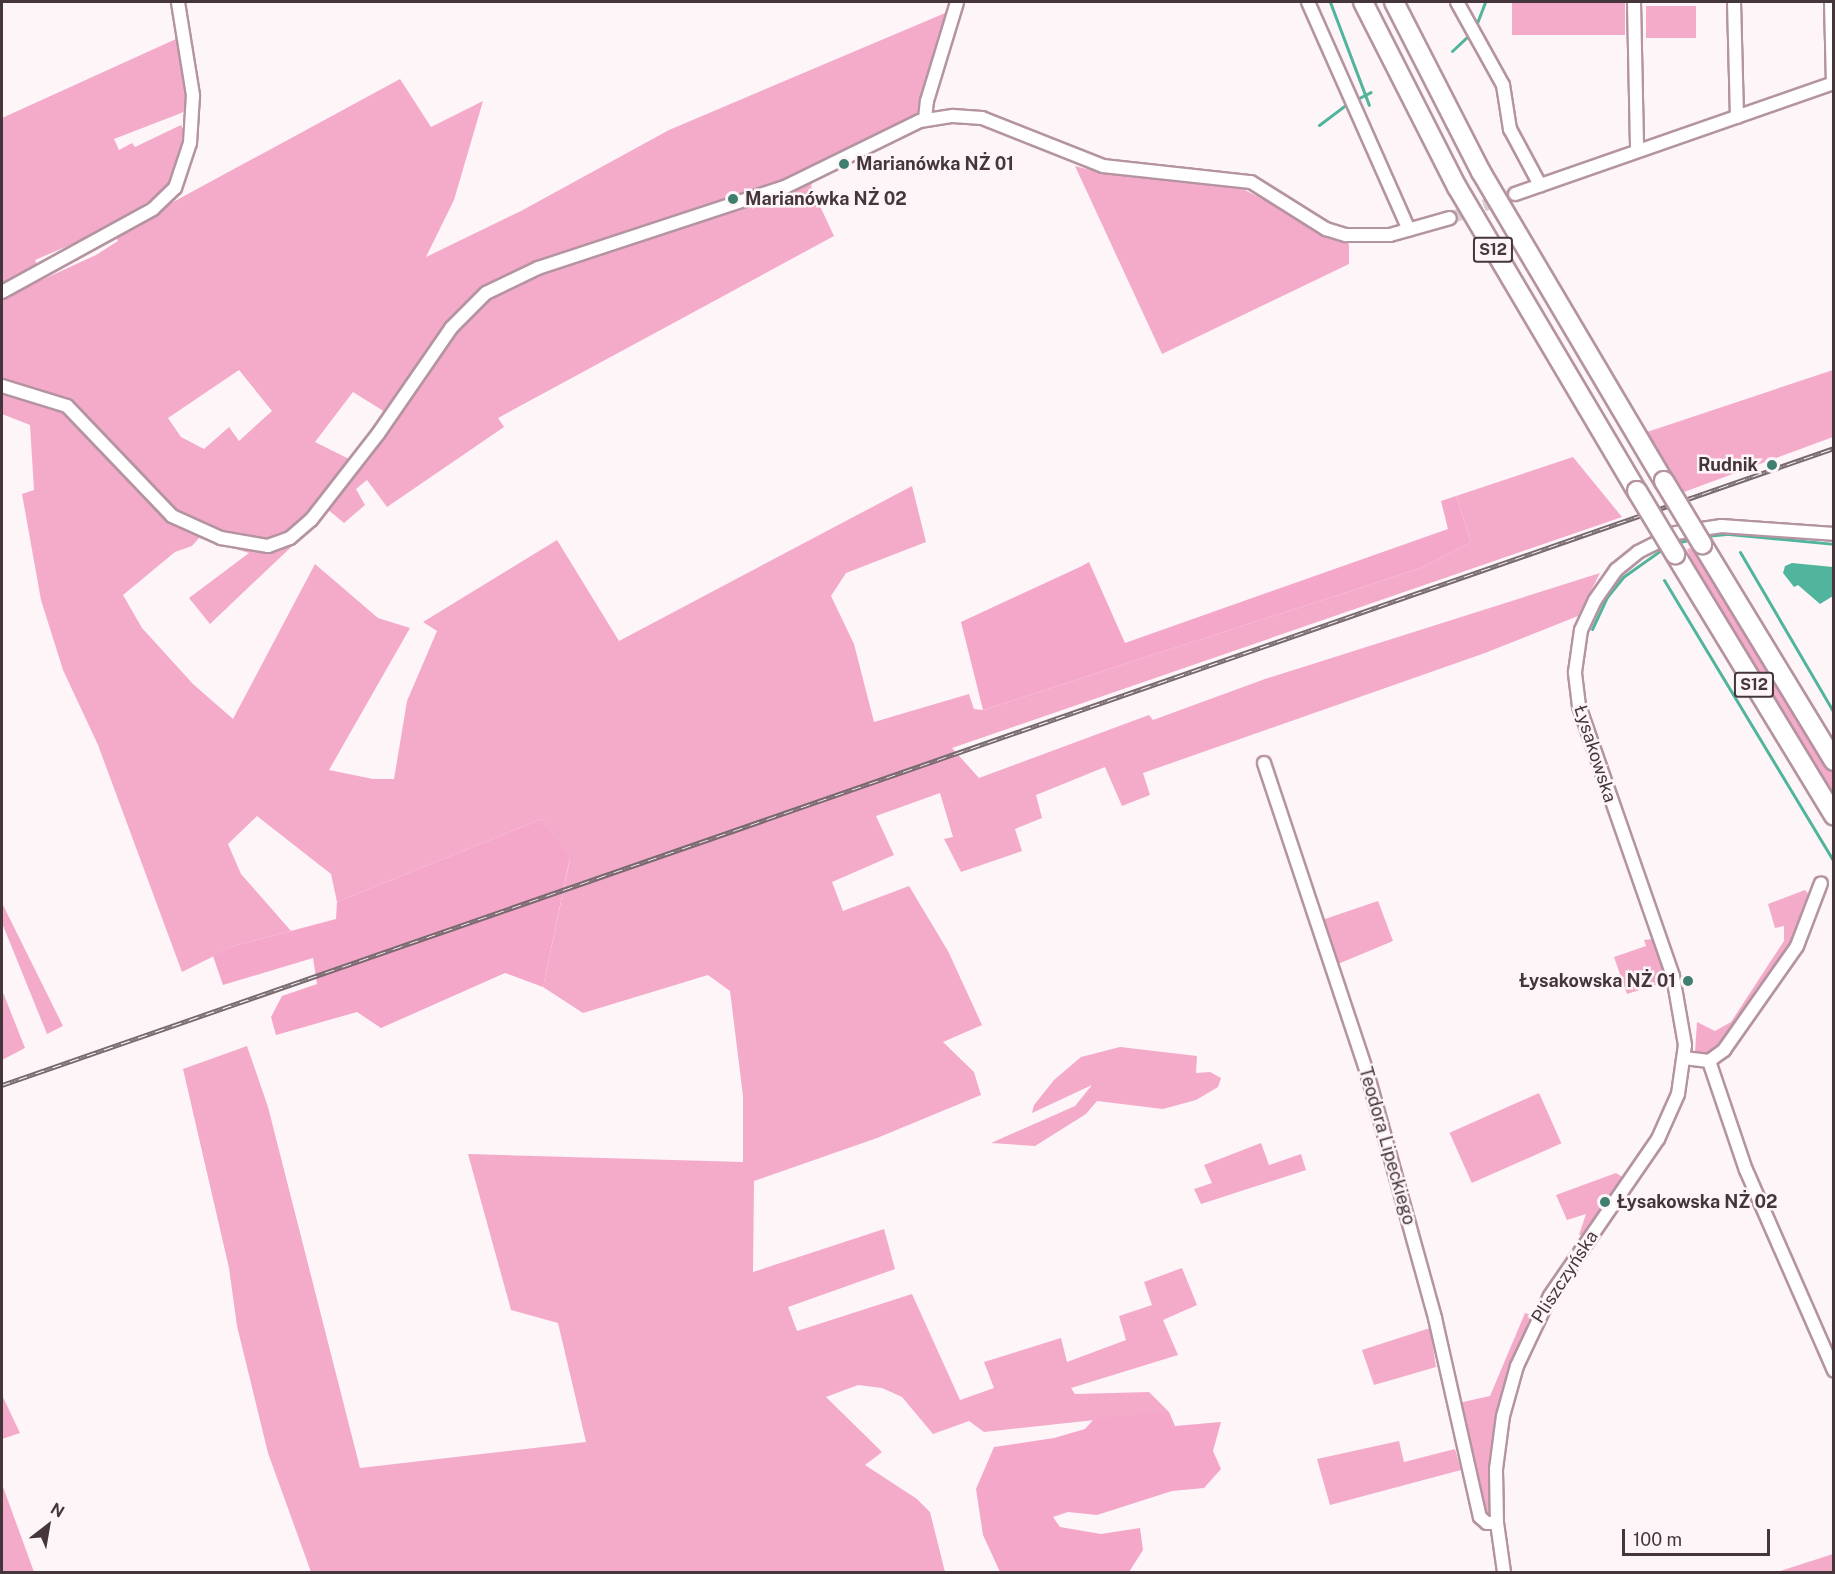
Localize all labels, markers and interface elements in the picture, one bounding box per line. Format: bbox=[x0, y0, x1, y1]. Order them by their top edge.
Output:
place label: Marianówka NŻ 01 bbox=[856, 153, 1014, 175]
marker: Marianówka NŻ 01 bbox=[837, 157, 851, 171]
place label: Marianówka NŻ 02 bbox=[745, 188, 907, 210]
marker: Marianówka NŻ 02 bbox=[726, 192, 740, 206]
road number: S12 bbox=[1472, 237, 1514, 263]
place label: Rudnik bbox=[1698, 454, 1758, 476]
marker: Rudnik bbox=[1763, 456, 1781, 474]
road number: S12 bbox=[1733, 672, 1775, 698]
street label: Łysakowska bbox=[1569, 703, 1621, 805]
place label: Łysakowska NŻ 01 bbox=[1519, 970, 1676, 992]
marker: Łysakowska NŻ 01 bbox=[1681, 974, 1695, 988]
street label: Teodora Lipeckiego bbox=[1354, 1065, 1420, 1227]
place label: Łysakowska NŻ 02 bbox=[1617, 1191, 1777, 1213]
marker: Łysakowska NŻ 02 bbox=[1598, 1195, 1612, 1209]
street label: Pliszczyńska bbox=[1527, 1227, 1603, 1327]
north arrow bbox=[18, 1496, 78, 1556]
text: N bbox=[47, 1499, 68, 1522]
scale bar bbox=[1625, 1517, 1774, 1555]
text: 100 m bbox=[1633, 1529, 1682, 1550]

